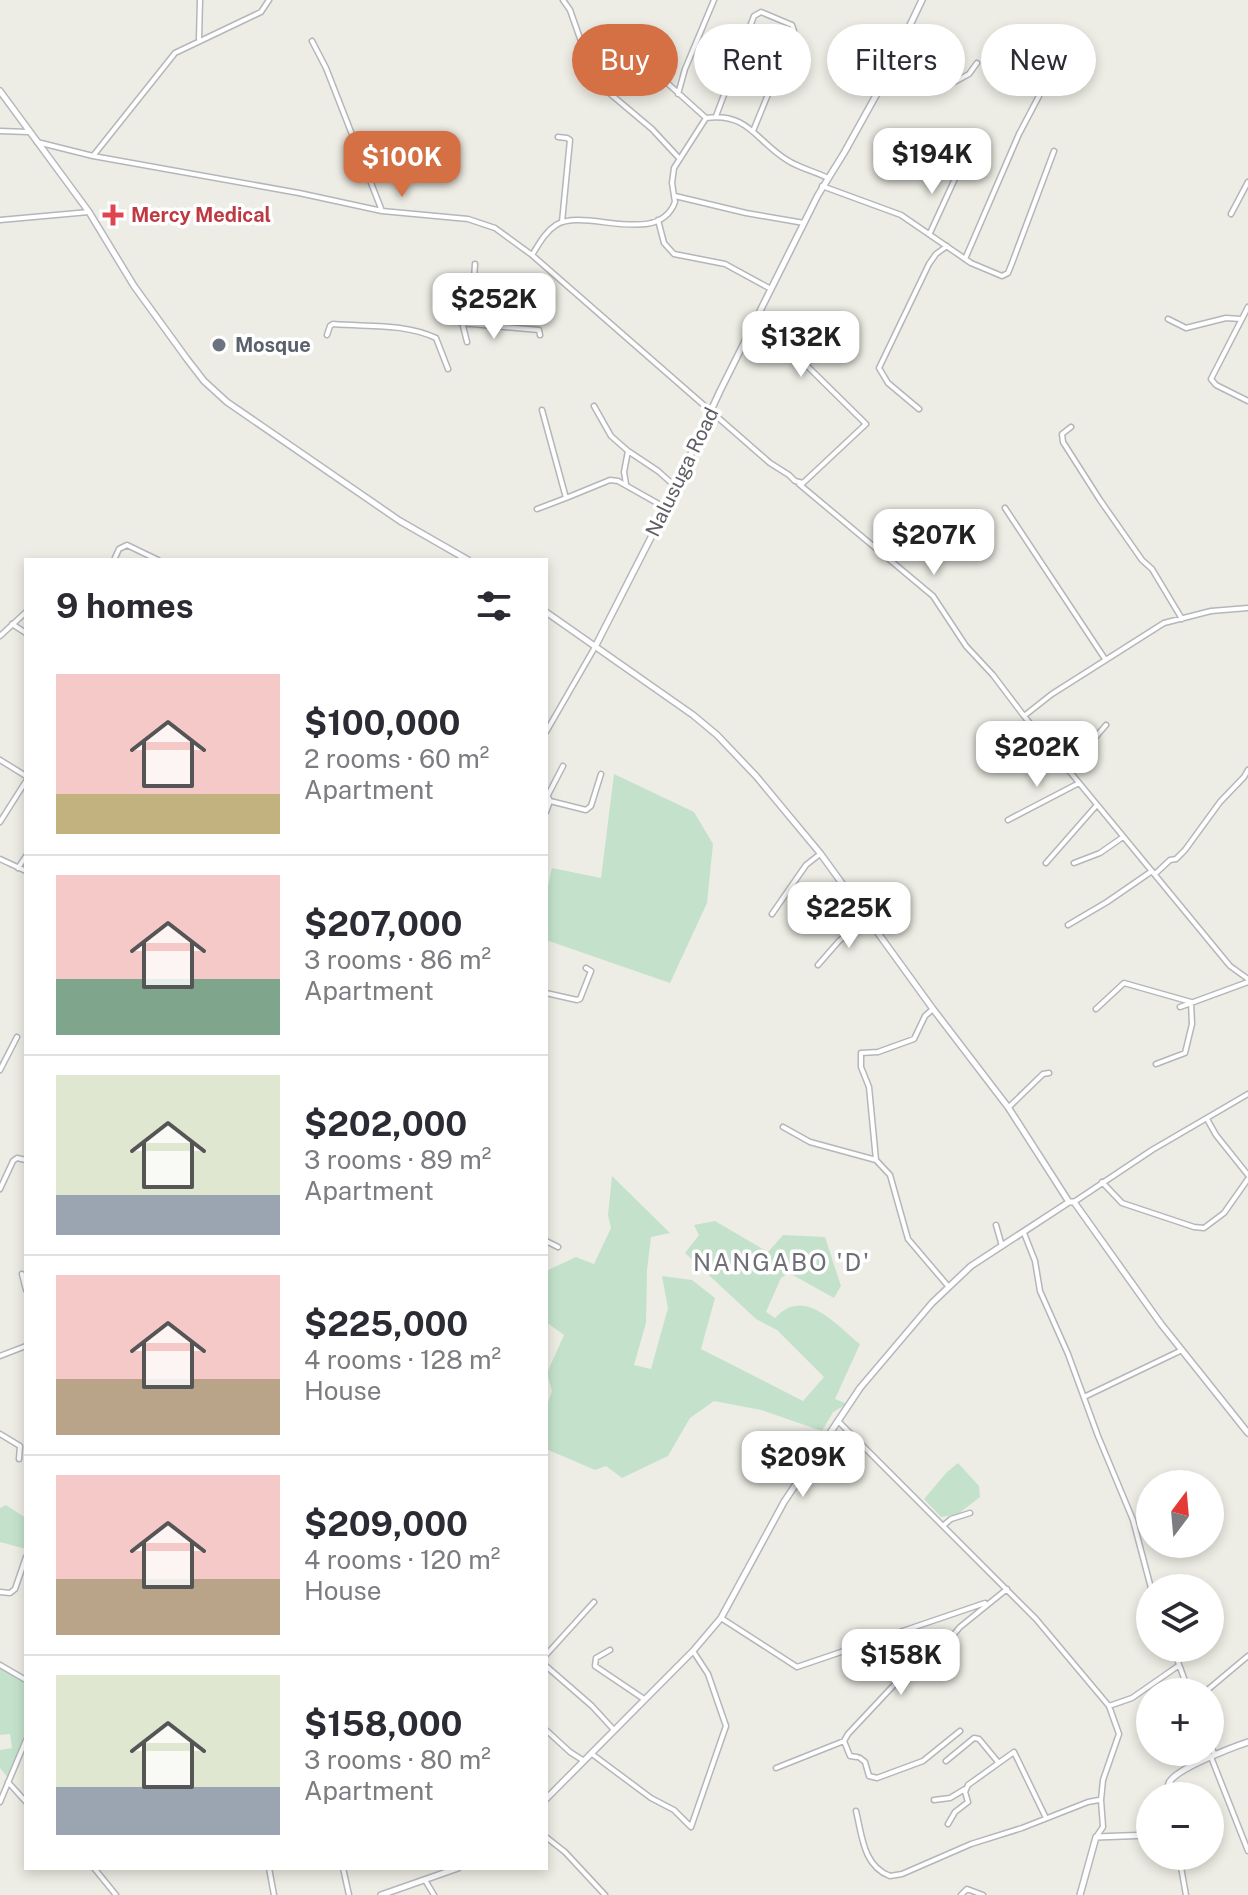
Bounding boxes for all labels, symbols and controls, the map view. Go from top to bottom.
chip: Buy [572,24,678,96]
chip: Rent [694,24,811,96]
chip: Filters [827,24,965,96]
chip: New [981,24,1096,96]
pin: $194K [876,128,988,196]
pin: $100K [346,131,458,199]
text: $194K [891,138,973,169]
text: $100K [362,141,442,172]
place label: Mercy Medical [131,203,271,227]
marker: Mercy Medical [102,204,124,226]
pin: $252K [438,273,550,341]
text: $252K [451,283,537,314]
pin: $132K [745,311,857,379]
text: $132K [760,321,842,352]
place label: Mosque [235,333,311,357]
marker: Mosque [210,336,228,354]
street label: Nalusuga Road [640,404,724,540]
pin: $207K [878,509,990,577]
text: $207K [891,519,977,550]
icon: filters [472,584,516,628]
text: 9 homes [56,586,194,626]
text: $100,000 [304,703,460,743]
icon: home [120,706,216,802]
pin: $202K [981,721,1093,789]
text: $202K [994,731,1080,762]
text: 2 rooms · 60 m² [304,743,489,774]
text: Apartment [304,774,434,805]
pin: $225K [793,882,905,950]
text: $225K [806,892,892,923]
text: $207,000 [304,904,462,944]
icon: home [120,907,216,1003]
text: 3 rooms · 86 m² [304,944,491,975]
text: Apartment [304,975,434,1006]
text: $202,000 [304,1104,467,1144]
icon: home [120,1107,216,1203]
text: 3 rooms · 89 m² [304,1144,491,1175]
text: Apartment [304,1175,434,1206]
district label: NANGABO 'D' [693,1248,871,1276]
text: $225,000 [304,1304,468,1344]
icon: home [120,1307,216,1403]
text: 4 rooms · 128 m² [304,1344,501,1375]
text: House [304,1375,381,1406]
pin: $209K [747,1431,859,1499]
text: $209K [760,1441,846,1472]
north arrow [1136,1470,1224,1558]
map controls [1136,1470,1224,1870]
text: $209,000 [304,1504,468,1544]
icon: home [120,1507,216,1603]
text: 4 rooms · 120 m² [304,1544,500,1575]
button: layers [1136,1574,1224,1662]
text: House [304,1575,381,1606]
pin: $158K [845,1629,957,1697]
text: $158K [860,1639,942,1670]
button: + [1136,1678,1224,1766]
text: $158,000 [304,1704,462,1744]
icon: home [120,1707,216,1803]
text: 3 rooms · 80 m² [304,1744,491,1775]
text: Apartment [304,1775,434,1806]
button: − [1136,1782,1224,1870]

